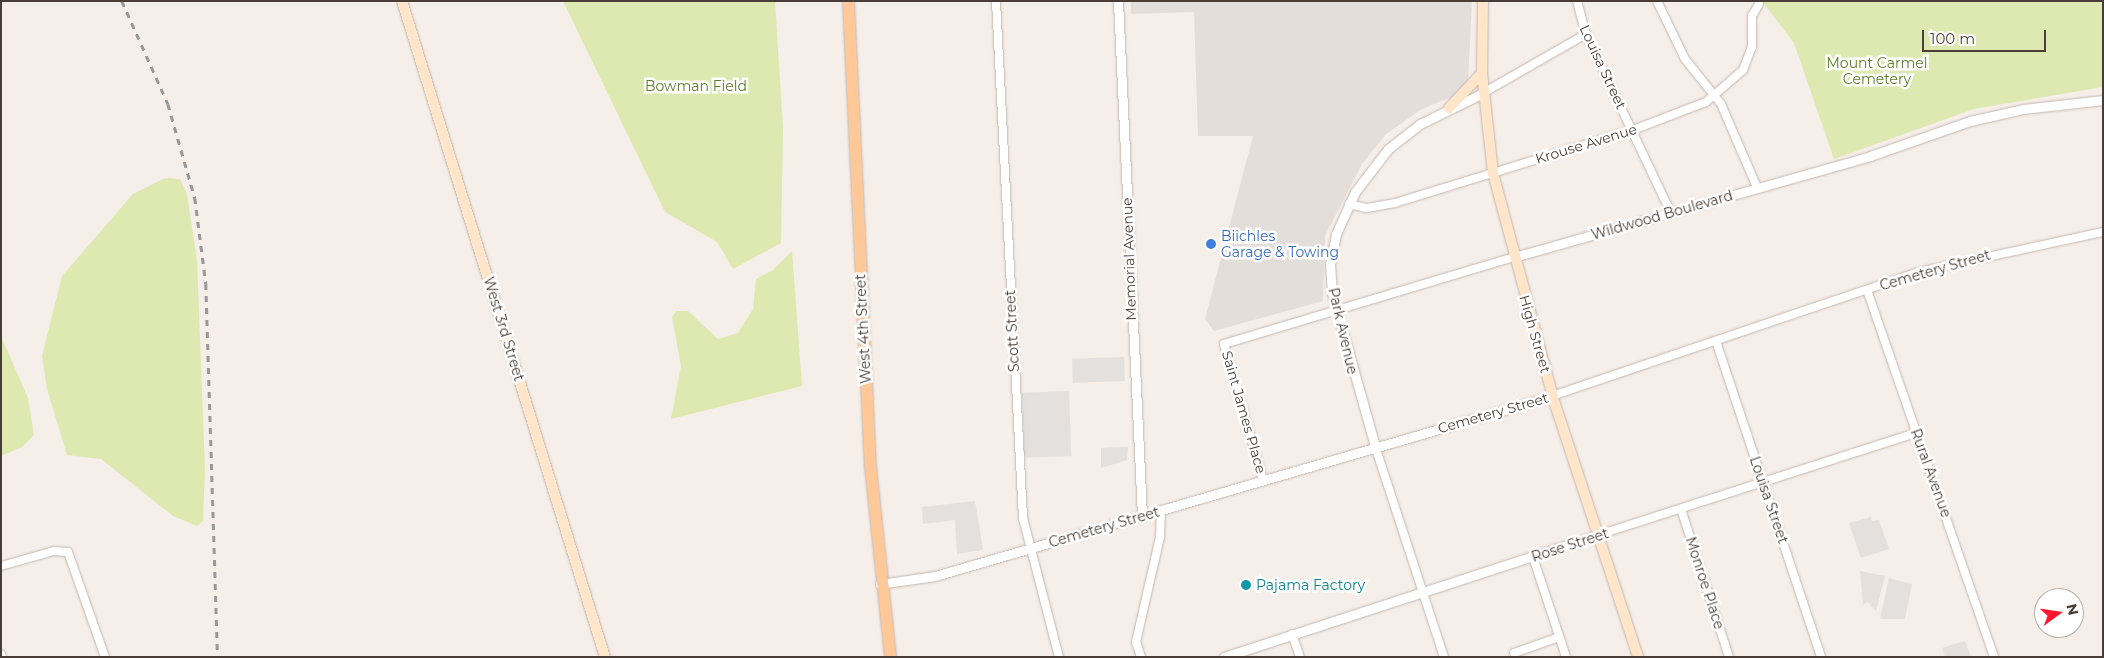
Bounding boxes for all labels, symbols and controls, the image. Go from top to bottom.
scale bar [1924,20,2048,52]
street label: Louisa Street [1576,22,1630,112]
text: 100 m [1930,29,1975,48]
park label: Mount Carmel Cemetery [1826,55,1928,88]
park label: Bowman Field [645,78,747,94]
street label: Krouse Avenue [1533,121,1639,167]
street label: Wildwood Boulevard [1589,187,1735,243]
street label: Memorial Avenue [1118,197,1140,321]
place label: Biichles Garage & Towing [1221,228,1339,260]
marker: Biichles Garage & Towing [1205,238,1217,250]
street label: Cemetery Street [1878,246,1992,294]
street label: West 4th Street [852,274,874,384]
street label: West 3rd Street [480,275,528,383]
street label: Park Avenue [1325,286,1361,376]
street label: Scott Street [1001,289,1023,373]
street label: High Street [1516,293,1554,375]
street label: Saint James Place [1218,349,1270,475]
street label: Cemetery Street [1436,389,1550,437]
street label: Rural Avenue [1907,426,1955,520]
street label: Louisa Street [1746,454,1792,546]
street label: Cemetery Street [1047,503,1161,551]
street label: Rose Street [1529,525,1611,565]
street label: Monroe Place [1682,535,1728,631]
place label: Pajama Factory [1256,577,1365,593]
marker: Pajama Factory [1240,579,1252,591]
north arrow [2034,588,2084,638]
text: N [2062,602,2083,617]

